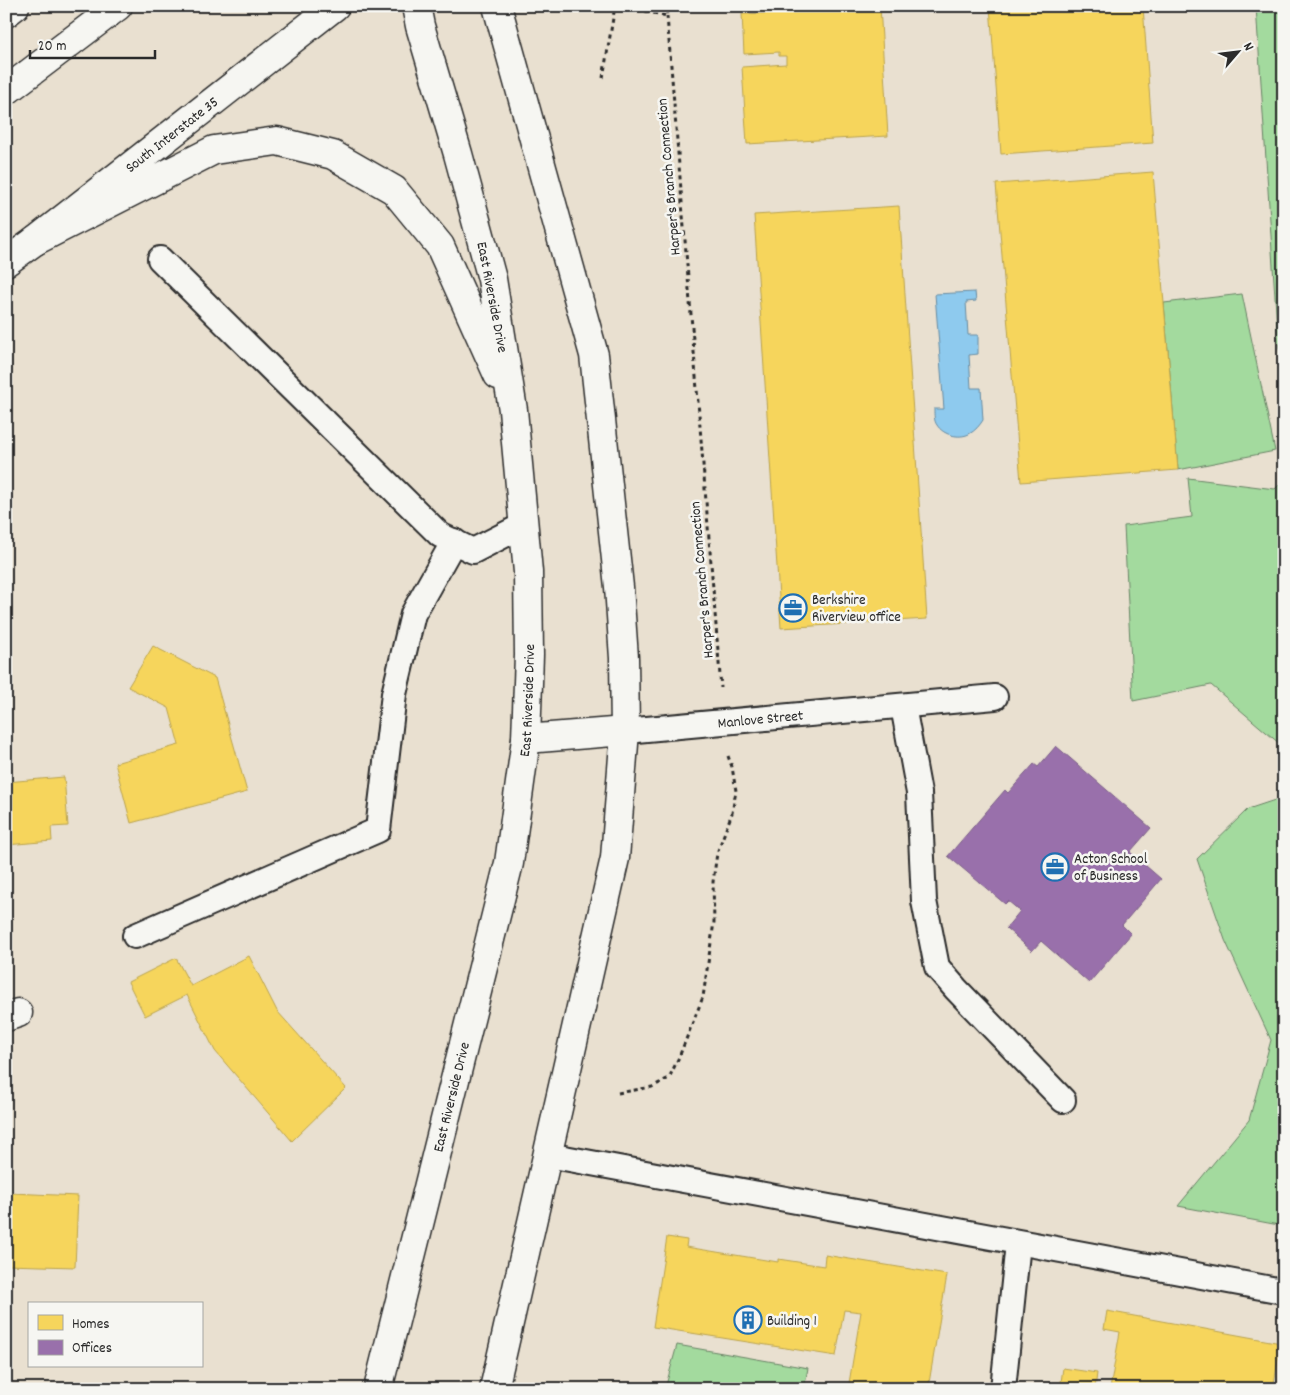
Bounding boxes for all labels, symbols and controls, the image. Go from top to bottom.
scale bar [30,28,155,60]
north arrow [1212,28,1262,78]
text: 20 m [38,36,66,58]
text: N [1237,39,1258,55]
street label: South Interstate 35 [121,92,224,179]
street label: Harper's Branch Connection [652,97,688,256]
street label: East Riverside Drive [469,240,513,355]
street label: Harper's Branch Connection [685,500,721,659]
place label: Berkshire Riverview office [812,590,901,629]
office icon: Berkshire Riverview office [778,593,808,623]
street label: East Riverside Drive [515,643,542,758]
street label: Manlove Street [717,706,805,735]
place label: Acton School of Business [1074,849,1148,888]
office icon: Acton School of Business [1040,852,1070,882]
street label: East Riverside Drive [428,1040,477,1155]
legend [28,1302,202,1368]
building icon: Building 1 [733,1305,763,1335]
place label: Building 1 [767,1311,817,1333]
text: Homes [72,1314,110,1336]
text: Offices [72,1338,112,1360]

